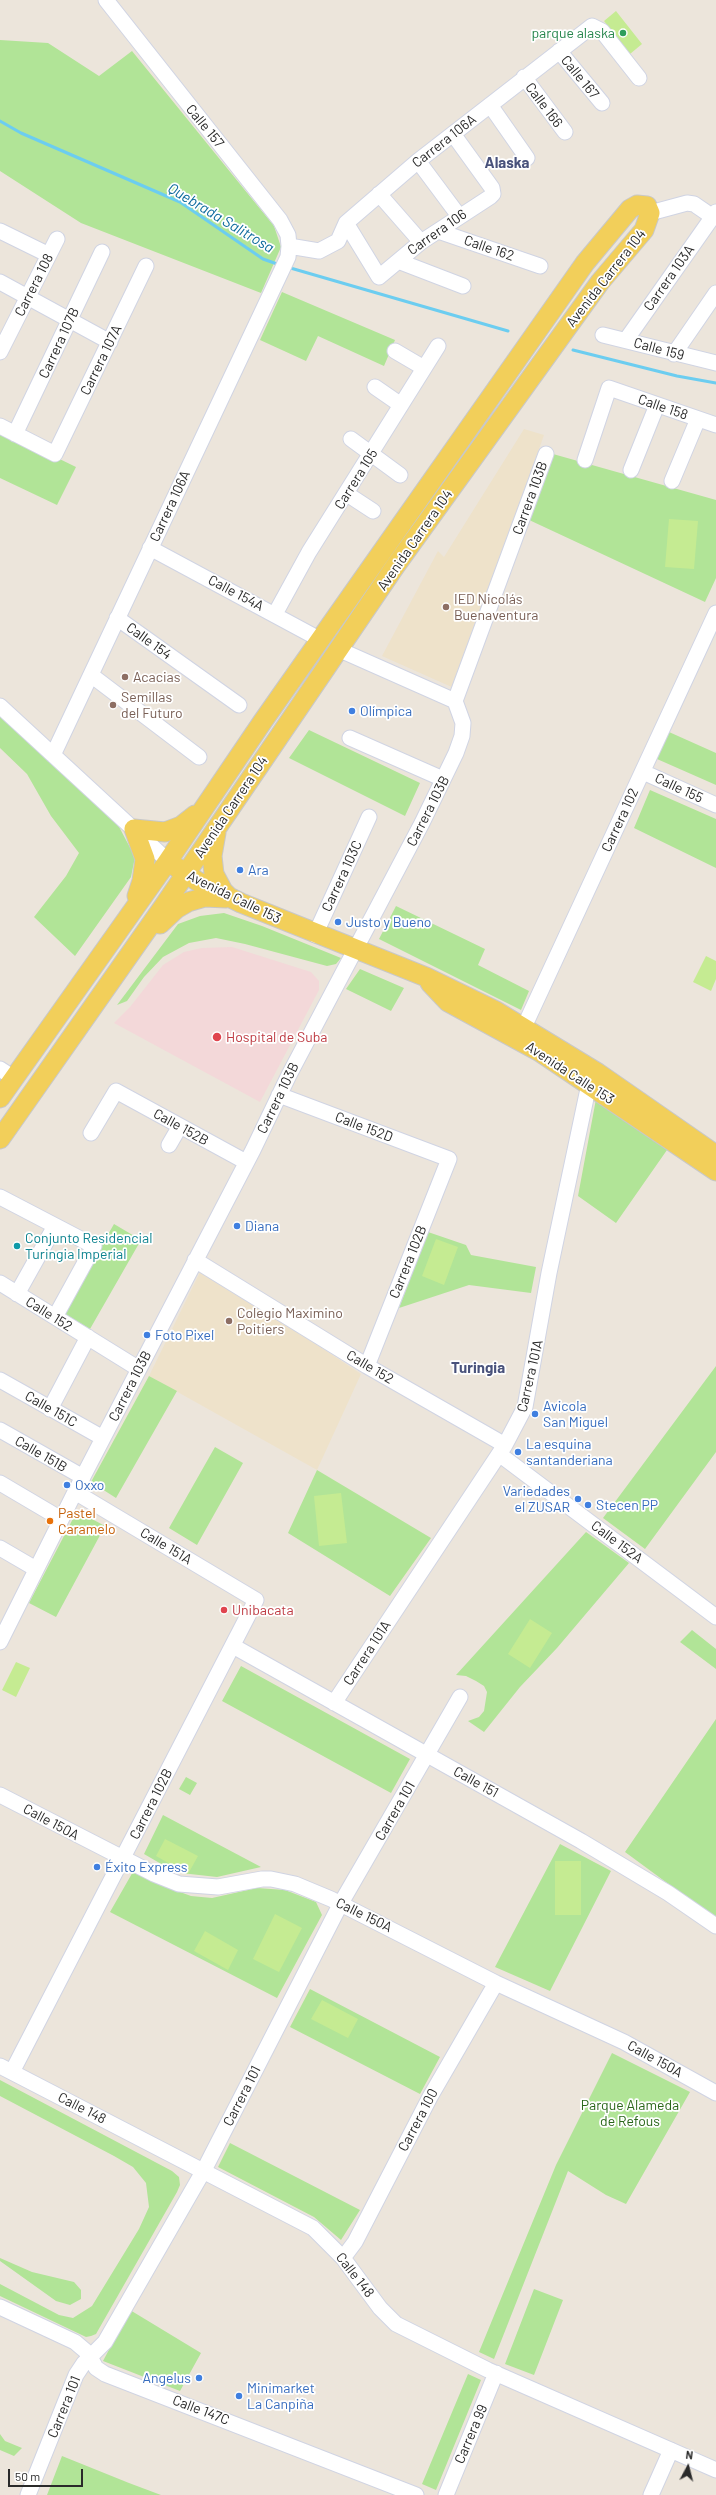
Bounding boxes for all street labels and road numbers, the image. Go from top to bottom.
street label: Calle 167 [557,52,603,102]
street label: Calle 166 [522,79,566,131]
street label: Calle 157 [182,101,228,151]
street label: Carrera 106A [409,111,479,171]
street label: Carrera 106 [404,206,470,258]
street label: Avenida Carrera 104 [563,226,649,330]
street label: Calle 162 [462,232,516,264]
street label: Carrera 103A [640,242,698,314]
street label: Carrera 108 [11,251,57,319]
street label: Carrera 107B [35,305,83,381]
street label: Carrera 107A [77,322,125,398]
street label: Calle 159 [632,334,686,364]
street label: Calle 158 [636,391,690,423]
street label: Carrera 105 [331,446,381,512]
street label: Carrera 103B [509,459,551,537]
street label: Carrera 106A [146,468,194,544]
street label: Avenida Carrera 104 [374,486,456,594]
street label: Calle 154A [205,571,267,615]
street label: Calle 154 [123,619,175,663]
street label: Avenida Carrera 104 [191,753,271,861]
street label: Calle 155 [652,769,706,807]
street label: Carrera 103B [403,773,453,849]
street label: Carrera 102 [598,785,642,855]
street label: Carrera 103C [318,838,366,914]
street label: Avenida Calle 153 [184,867,284,927]
street label: Avenida Calle 153 [523,1038,617,1108]
street label: Carrera 103B [254,1060,302,1136]
street label: Calle 152B [150,1105,212,1149]
street label: Calle 152D [333,1108,395,1146]
street label: Carrera 102B [386,1223,430,1301]
street label: Calle 152 [23,1293,75,1335]
street label: Carrera 101A [513,1338,547,1414]
street label: Calle 152 [343,1346,397,1388]
street label: Carrera 103B [105,1348,155,1424]
street label: Calle 151C [22,1387,80,1431]
street label: Calle 151B [12,1432,70,1476]
street label: Calle 152A [588,1517,646,1567]
street label: Calle 151A [137,1524,195,1568]
street label: Carrera 101A [340,1617,394,1689]
street label: Calle 151 [451,1763,501,1801]
street label: Carrera 102B [126,1766,176,1842]
street label: Carrera 101 [371,1778,419,1844]
street label: Calle 150A [20,1800,82,1844]
street label: Calle 150A [333,1894,395,1936]
street label: Calle 150A [624,2037,686,2081]
street label: Carrera 101 [220,2063,264,2129]
street label: Carrera 100 [394,2086,442,2154]
street label: Calle 148 [55,2089,109,2127]
street label: Calle 148 [332,2249,378,2301]
street label: Carrera 101 [44,2373,84,2441]
street label: Calle 147C [170,2391,232,2429]
street label: Carrera 99 [451,2402,491,2466]

